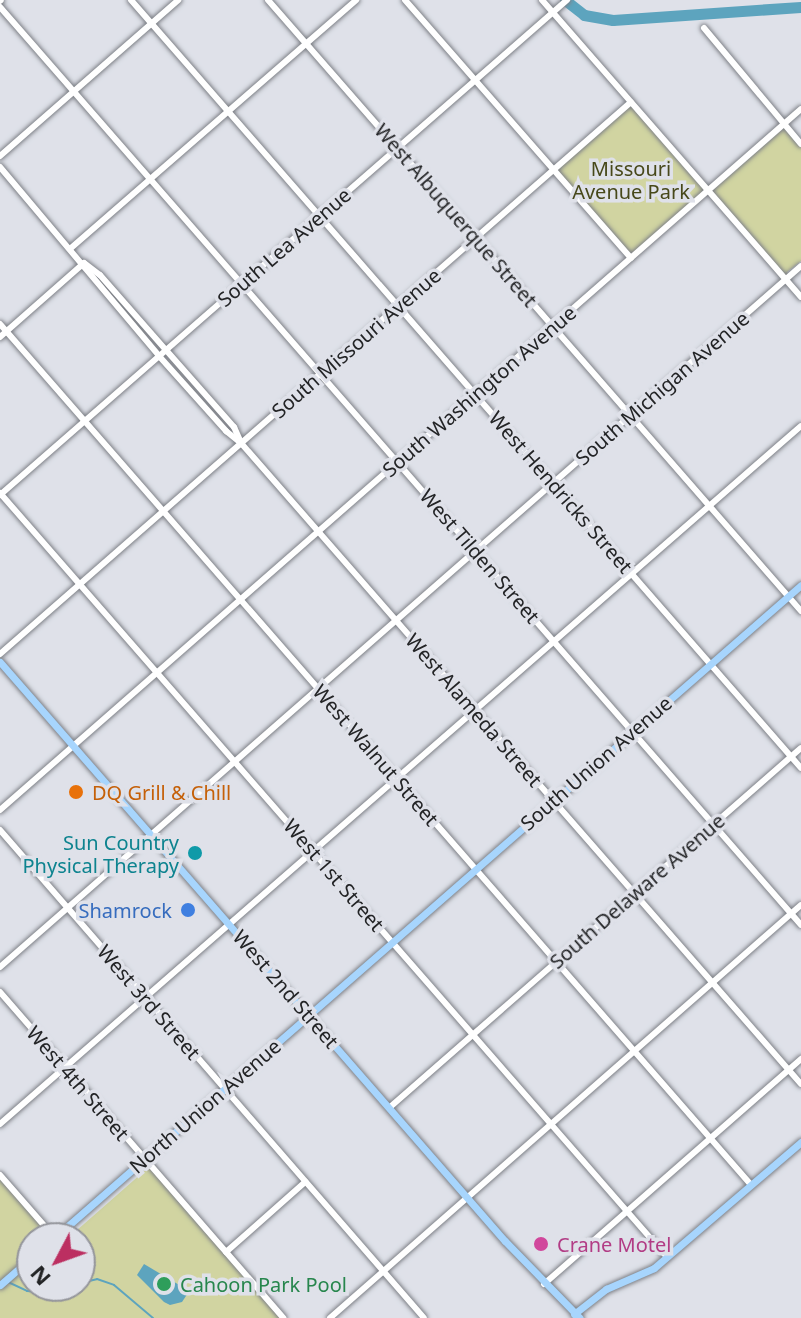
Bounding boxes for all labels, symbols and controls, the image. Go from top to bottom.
street label: West Albuquerque Street [370,119,542,311]
park label: Missouri Avenue Park [572,157,690,204]
street label: South Lea Avenue [212,183,356,311]
street label: South Missouri Avenue [267,263,445,423]
street label: South Washington Avenue [377,300,581,482]
street label: South Michigan Avenue [570,306,754,470]
street label: West Hendricks Street [484,406,638,578]
street label: West Tilden Street [415,484,545,628]
street label: West Alameda Street [401,628,547,792]
street label: West Walnut Street [308,680,444,830]
street label: South Union Avenue [516,691,676,835]
place label: DQ Grill & Chill [92,780,231,804]
marker: DQ Grill & Chill [67,783,85,801]
street label: South Delaware Avenue [545,808,729,974]
street label: West 1st Street [279,814,389,936]
place label: Sun Country Physical Therapy [22,830,179,877]
marker: Sun Country Physical Therapy [186,844,204,862]
place label: Shamrock [79,898,172,922]
marker: Shamrock [179,901,197,919]
street label: West 2nd Street [228,925,344,1053]
street label: West 3rd Street [93,940,205,1064]
street label: West 4th Street [22,1021,134,1145]
street label: North Union Avenue [125,1034,285,1178]
north arrow [16,1222,96,1302]
place label: Crane Motel [557,1232,671,1256]
marker: Crane Motel [532,1235,550,1253]
text: N [22,1260,57,1293]
place label: Cahoon Park Pool [180,1272,347,1296]
marker: Cahoon Park Pool [155,1275,173,1293]

